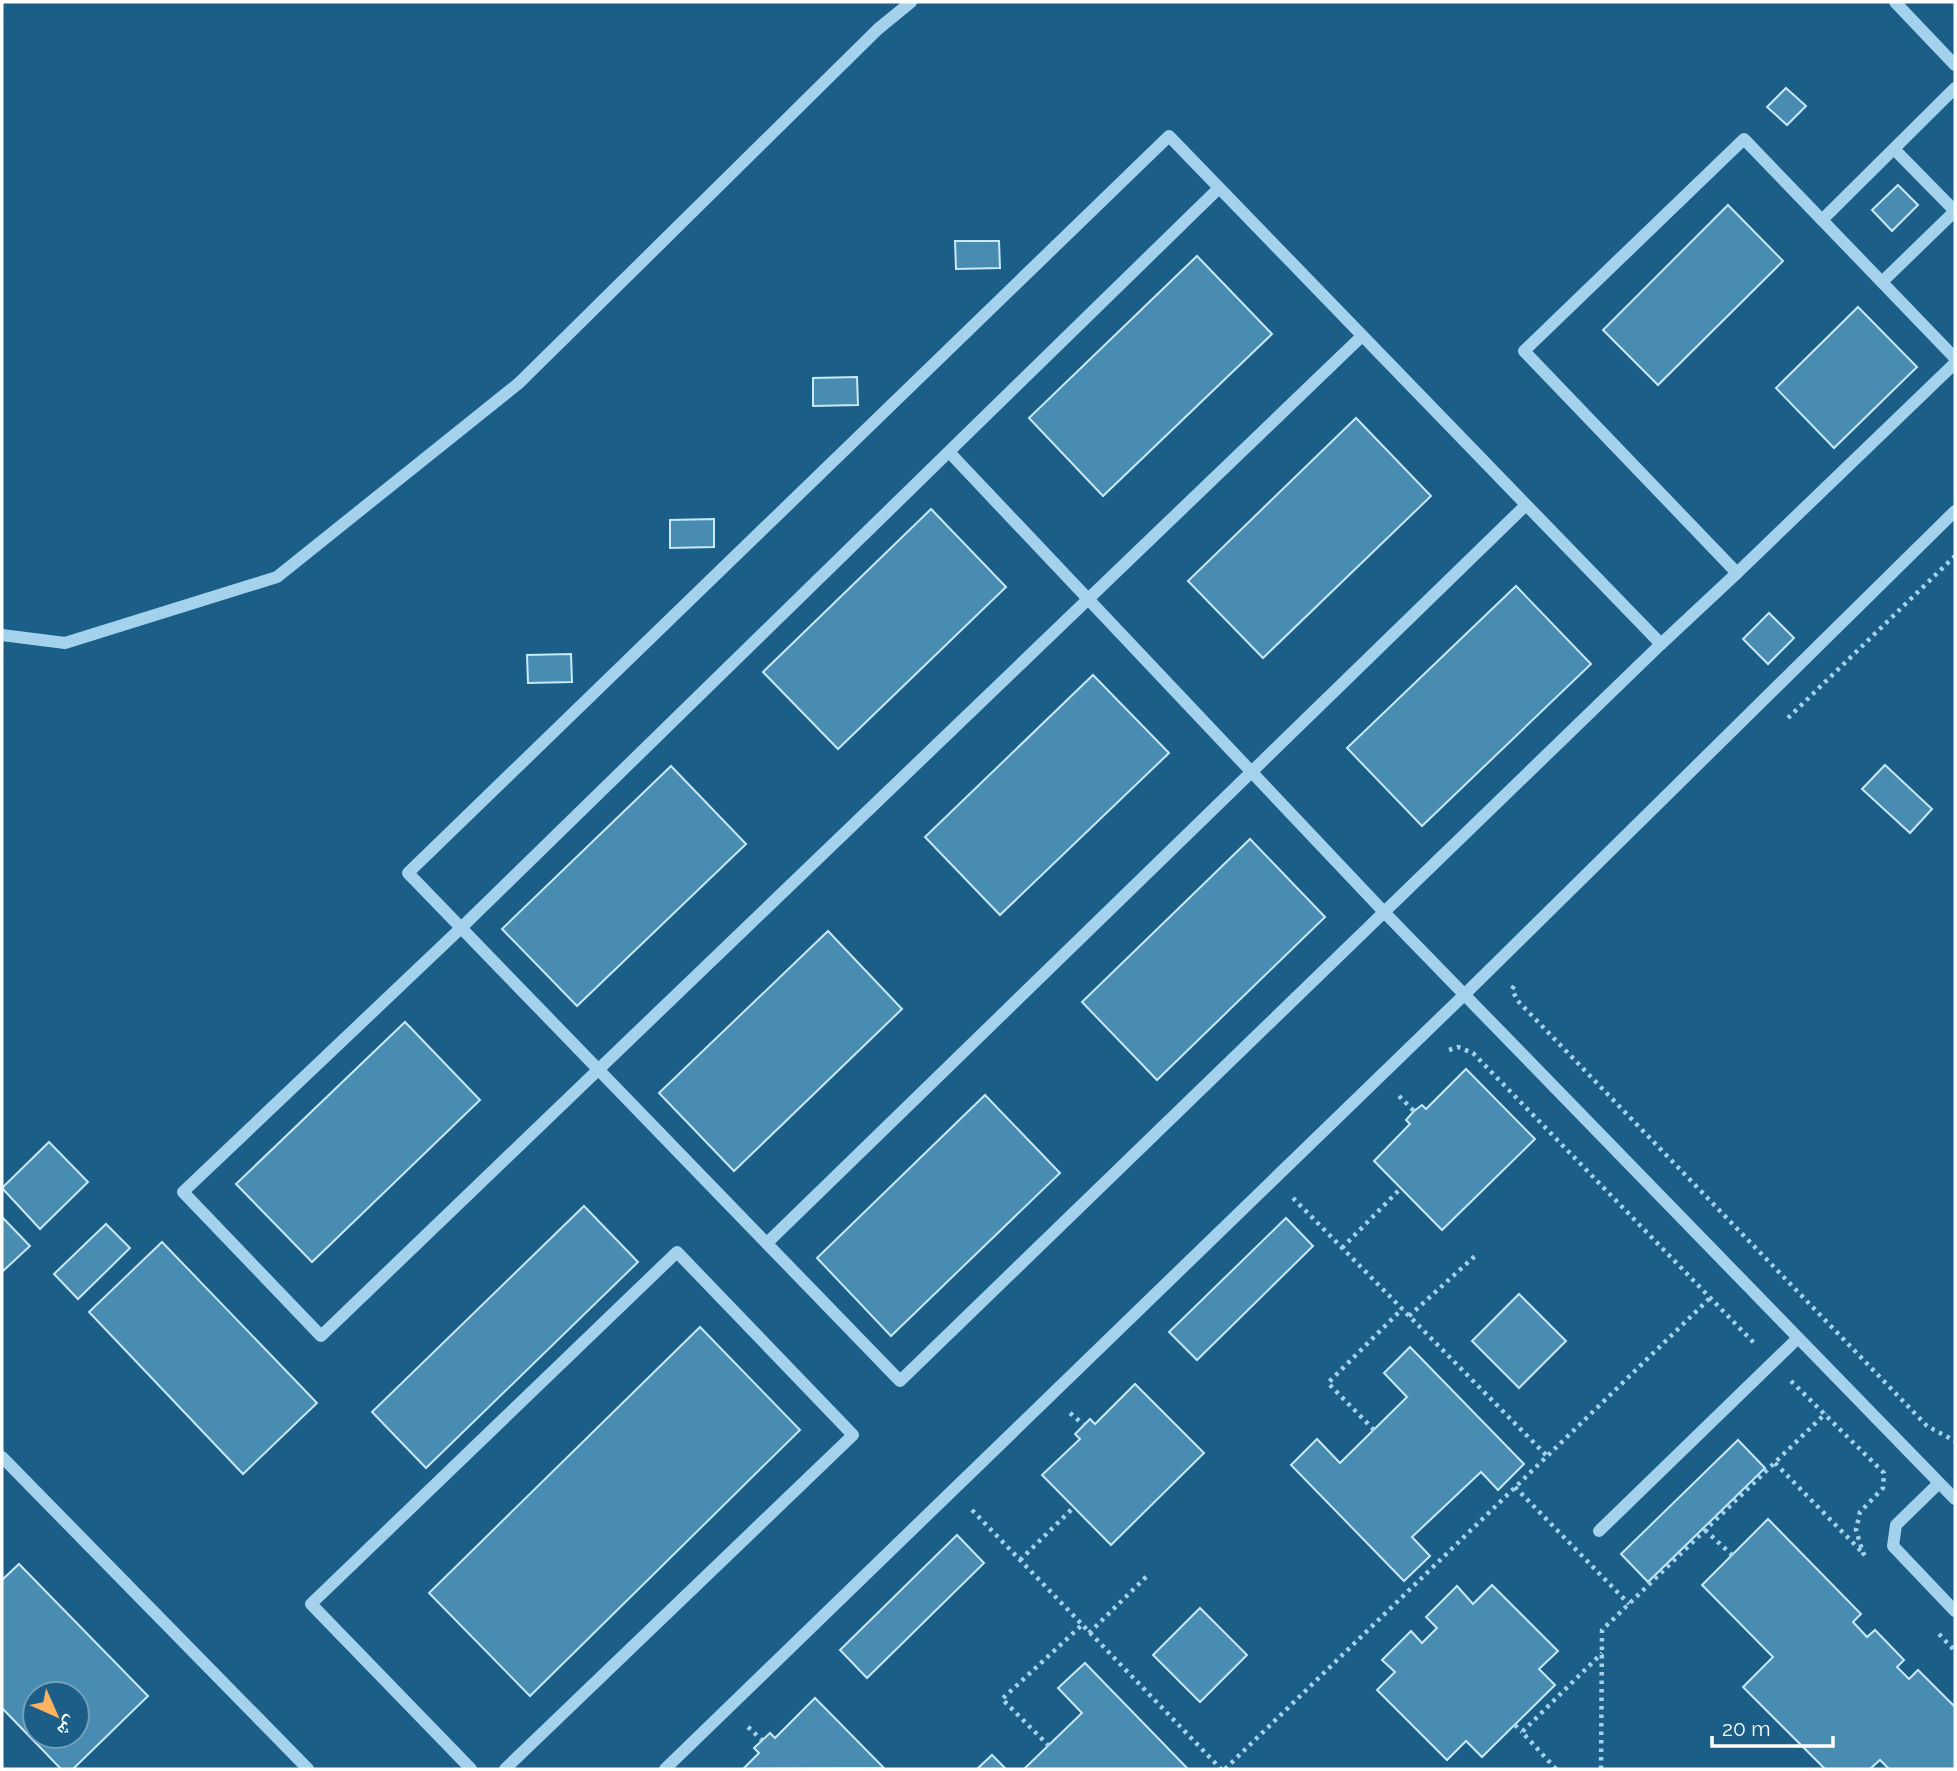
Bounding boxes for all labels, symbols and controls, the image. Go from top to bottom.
north arrow [21,1680,91,1750]
scale bar [1712,1704,1833,1748]
text: ش [52,1711,83,1742]
text: 20 m [1722,1716,1770,1741]

